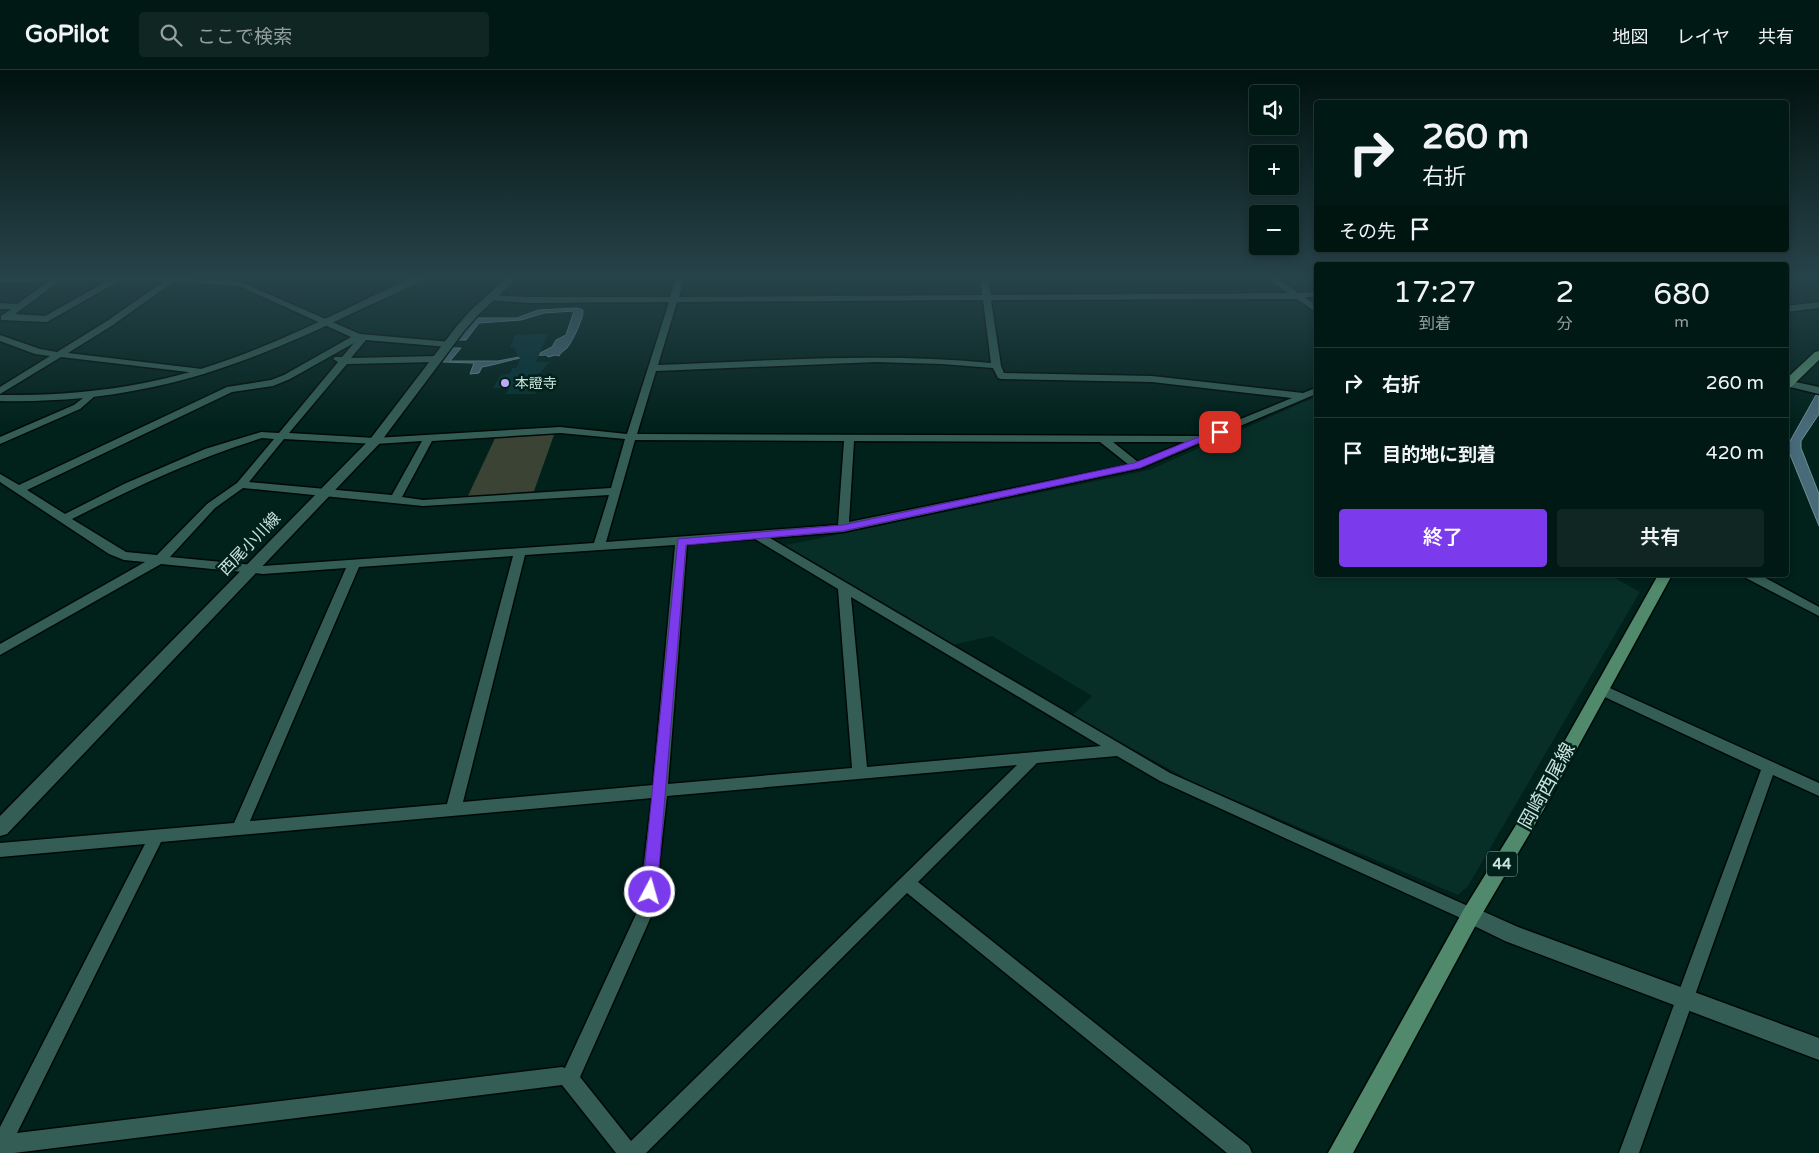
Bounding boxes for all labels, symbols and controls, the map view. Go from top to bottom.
search box [139,12,489,57]
text: GoPilot [25,20,109,49]
icon: search [157,21,185,49]
text: ここで検索 [197,26,292,48]
text: 地図 [1613,26,1649,48]
text: レイヤ [1677,26,1730,48]
text: 共有 [1758,26,1794,48]
map controls [1249,85,1299,255]
button: sound [1249,85,1299,135]
text: 260 m [1422,116,1529,158]
icon: right [1339,120,1404,185]
button: + [1249,145,1299,195]
text: 右折 [1422,164,1466,190]
button: − [1249,205,1299,255]
icon: arrive [1406,215,1434,243]
text: その先 [1339,221,1396,243]
text: 17:27 [1393,274,1476,311]
text: 2 [1555,274,1574,311]
text: 680 [1653,276,1710,313]
text: m [1674,312,1689,332]
text: 到着 [1419,314,1451,334]
text: 分 [1557,314,1573,334]
icon: right [1339,369,1367,397]
text: 260 m [1706,372,1764,394]
text: 右折 [1382,374,1420,396]
place label: 本證寺 [515,375,557,392]
marker: 本證寺 [499,377,511,389]
pin [1199,411,1241,453]
icon: arrive [1206,418,1234,446]
icon: arrive [1339,439,1367,467]
text: 420 m [1706,442,1764,464]
text: 目的地に到着 [1382,444,1496,466]
street label: 西尾小川線 [215,508,285,580]
button: 終了 [1339,509,1547,567]
button: 共有 [1557,509,1764,567]
street label: 岡崎西尾線 [1514,739,1580,833]
road number: 44 [1487,852,1517,876]
position arrow [623,865,675,917]

